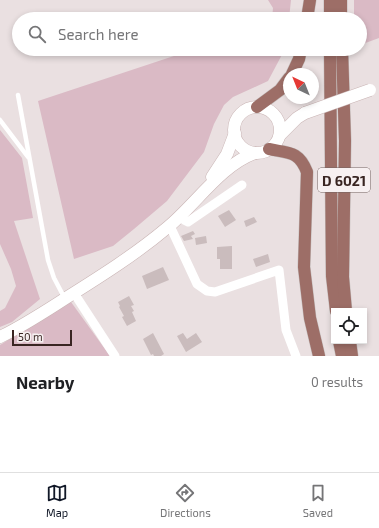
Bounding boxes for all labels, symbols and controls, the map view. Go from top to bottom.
search box [12,12,367,56]
icon: search [26,23,48,45]
text: Search here [58,25,139,43]
north arrow [283,68,319,104]
road number: D 6021 [318,168,370,192]
map controls [331,308,367,344]
button: locate [331,308,367,344]
scale bar [12,328,72,347]
text: 50 m [18,330,43,343]
text: Nearby [16,372,74,392]
text: 0 results [311,374,363,390]
tab: Map [46,482,68,519]
tab: Directions [160,482,211,519]
tab: Saved [303,482,333,519]

